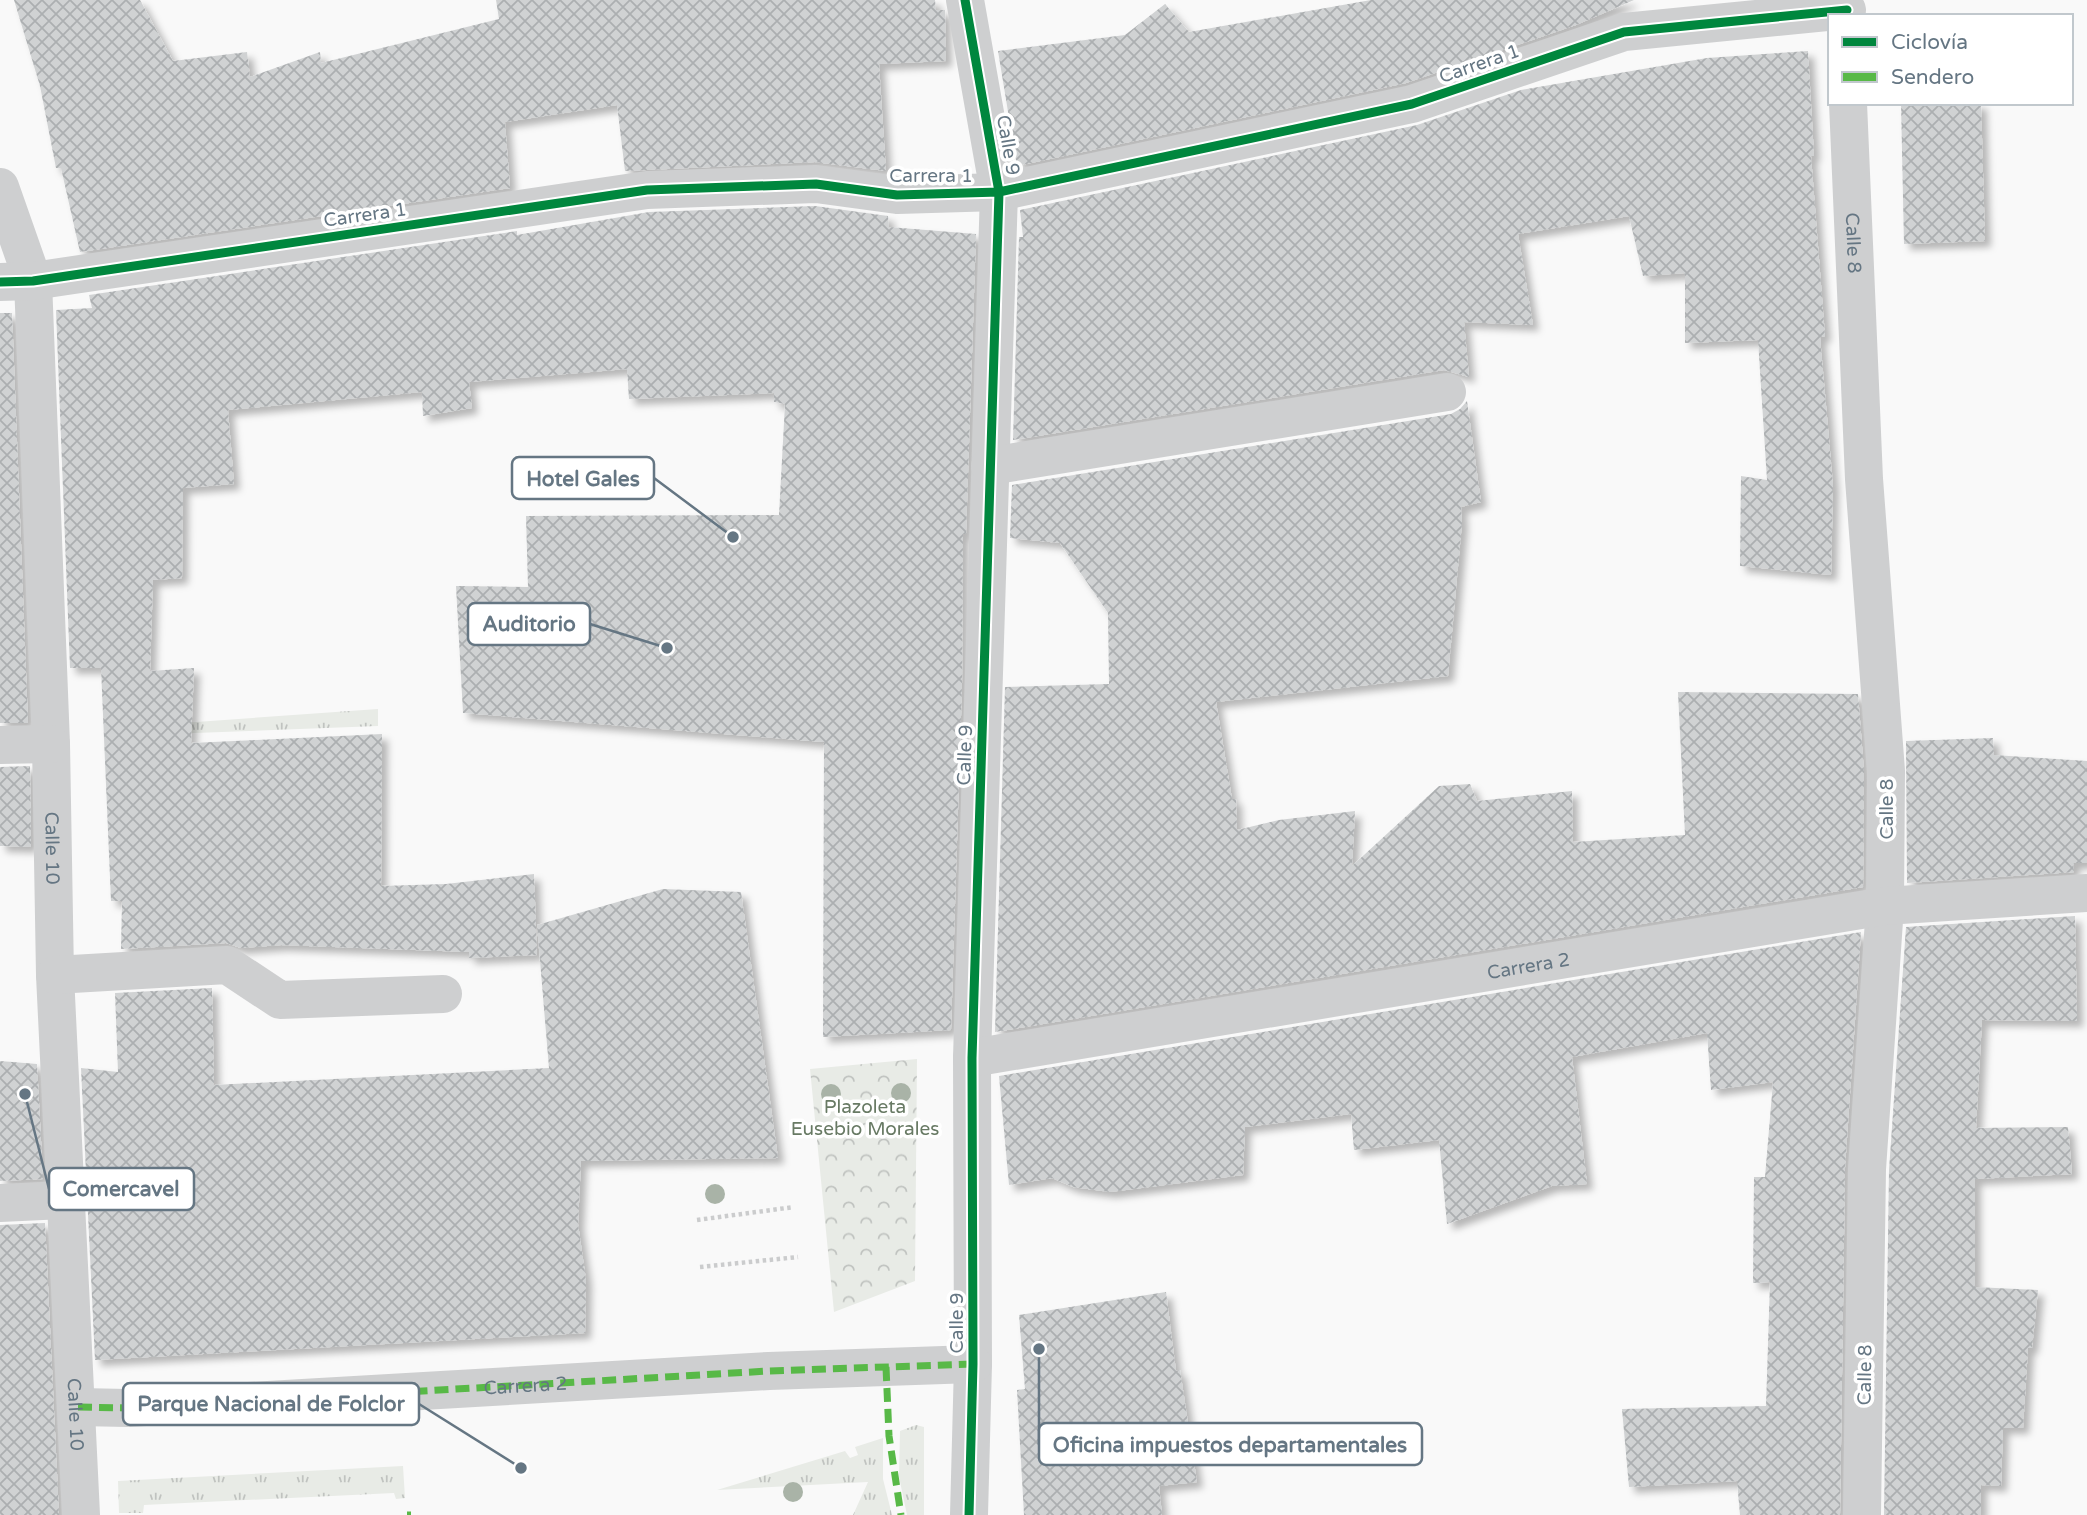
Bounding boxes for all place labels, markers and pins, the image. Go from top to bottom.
callout: Hotel Gales [512,457,654,499]
callout: Auditorio [468,603,590,645]
callout: Comercavel [49,1168,194,1210]
callout: Parque Nacional de Folclor [123,1383,419,1425]
callout: Oficina impuestos departamentales [1039,1423,1422,1465]

